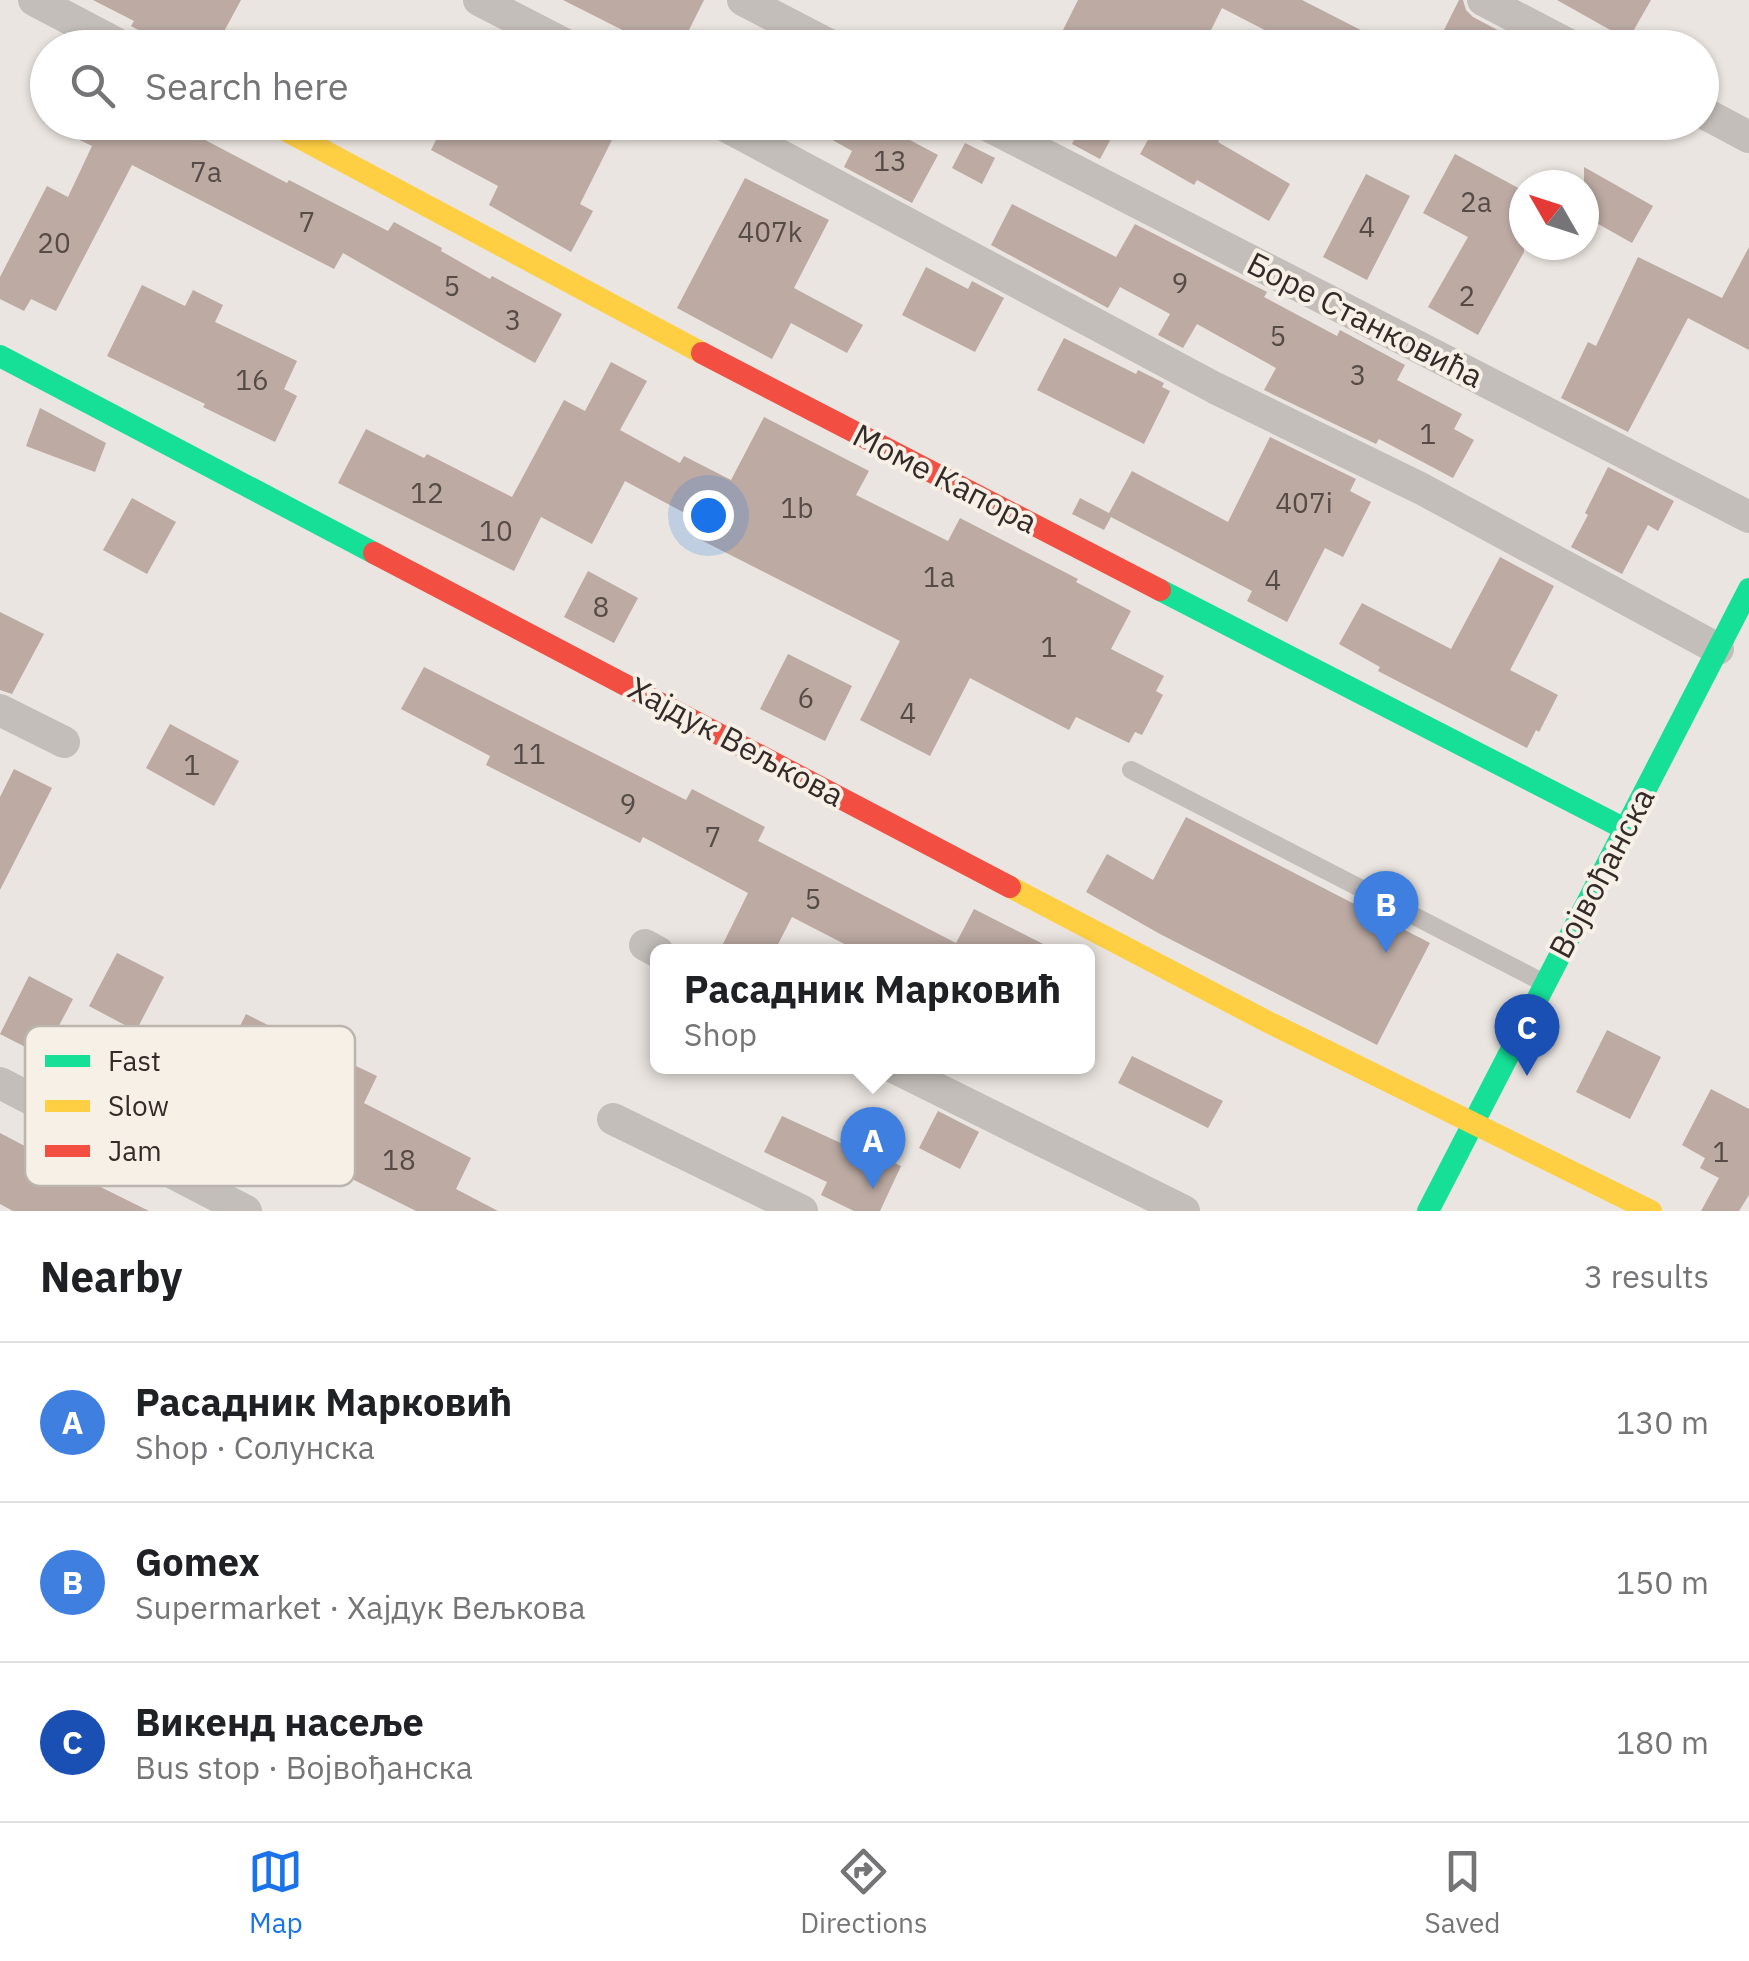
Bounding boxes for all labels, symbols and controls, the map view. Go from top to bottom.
search box [30,30,1719,140]
icon: search [65,58,120,113]
text: Search here [145,61,349,110]
house number: 13 [873,142,907,179]
house number: 7a [190,153,222,190]
north arrow [1509,170,1599,260]
house number: 2a [1460,183,1492,220]
house number: 7 [299,203,315,240]
house number: 4 [1359,208,1375,245]
house number: 407k [737,213,803,250]
house number: 20 [37,224,71,261]
street label: Боре Станковића [1240,242,1491,397]
house number: 9 [1172,264,1188,301]
house number: 5 [444,267,460,304]
house number: 2 [1459,277,1475,314]
house number: 3 [505,301,521,338]
house number: 5 [1270,317,1286,354]
house number: 3 [1350,356,1366,393]
house number: 16 [235,361,269,398]
street label: Моме Капора [846,414,1045,543]
house number: 1 [1420,415,1436,452]
house number: 12 [410,474,444,511]
house number: 407i [1275,484,1333,521]
house number: 1b [780,489,814,526]
your location [683,490,734,541]
house number: 10 [479,512,513,549]
house number: 1a [923,558,955,595]
house number: 4 [1265,561,1281,598]
house number: 8 [593,588,609,625]
house number: 1 [1041,628,1057,665]
street label: Хајдук Вељкова [621,667,852,816]
house number: 6 [798,679,814,716]
house number: 4 [900,694,916,731]
house number: 11 [512,735,546,772]
house number: 1 [184,746,200,783]
street label: Војвођанска [1539,780,1664,965]
house number: 9 [620,785,636,822]
house number: 7 [705,818,721,855]
pin: B [1354,870,1418,953]
house number: 5 [805,880,821,917]
popup [650,944,1095,1074]
text: Расадник Марковић [684,964,1061,1013]
pin: C [1494,994,1560,1076]
text: Shop [684,1013,757,1055]
legend [25,1026,355,1186]
text: Fast [108,1042,161,1079]
text: Slow [108,1087,169,1124]
pin: A [840,1106,906,1189]
text: Jam [108,1132,162,1169]
house number: 1 [1713,1133,1729,1170]
house number: 18 [382,1141,416,1178]
text: Nearby [40,1249,182,1304]
text: 3 results [1584,1255,1709,1297]
text: Расадник Марковић [135,1377,512,1426]
text: A [62,1401,83,1443]
text: 130 m [1616,1401,1709,1443]
text: Shop · Солунска [135,1426,375,1468]
text: Gomex [135,1537,260,1586]
text: B [62,1561,83,1603]
text: 150 m [1616,1561,1709,1603]
text: Supermarket · Хајдук Вељкова [135,1586,586,1628]
text: Викенд насеље [135,1697,424,1746]
text: C [62,1721,83,1763]
text: 180 m [1616,1721,1709,1763]
text: Bus stop · Војвођанска [135,1746,473,1788]
tab: Map [248,1844,303,1941]
tab: Directions [800,1844,928,1941]
tab: Saved [1424,1844,1501,1941]

